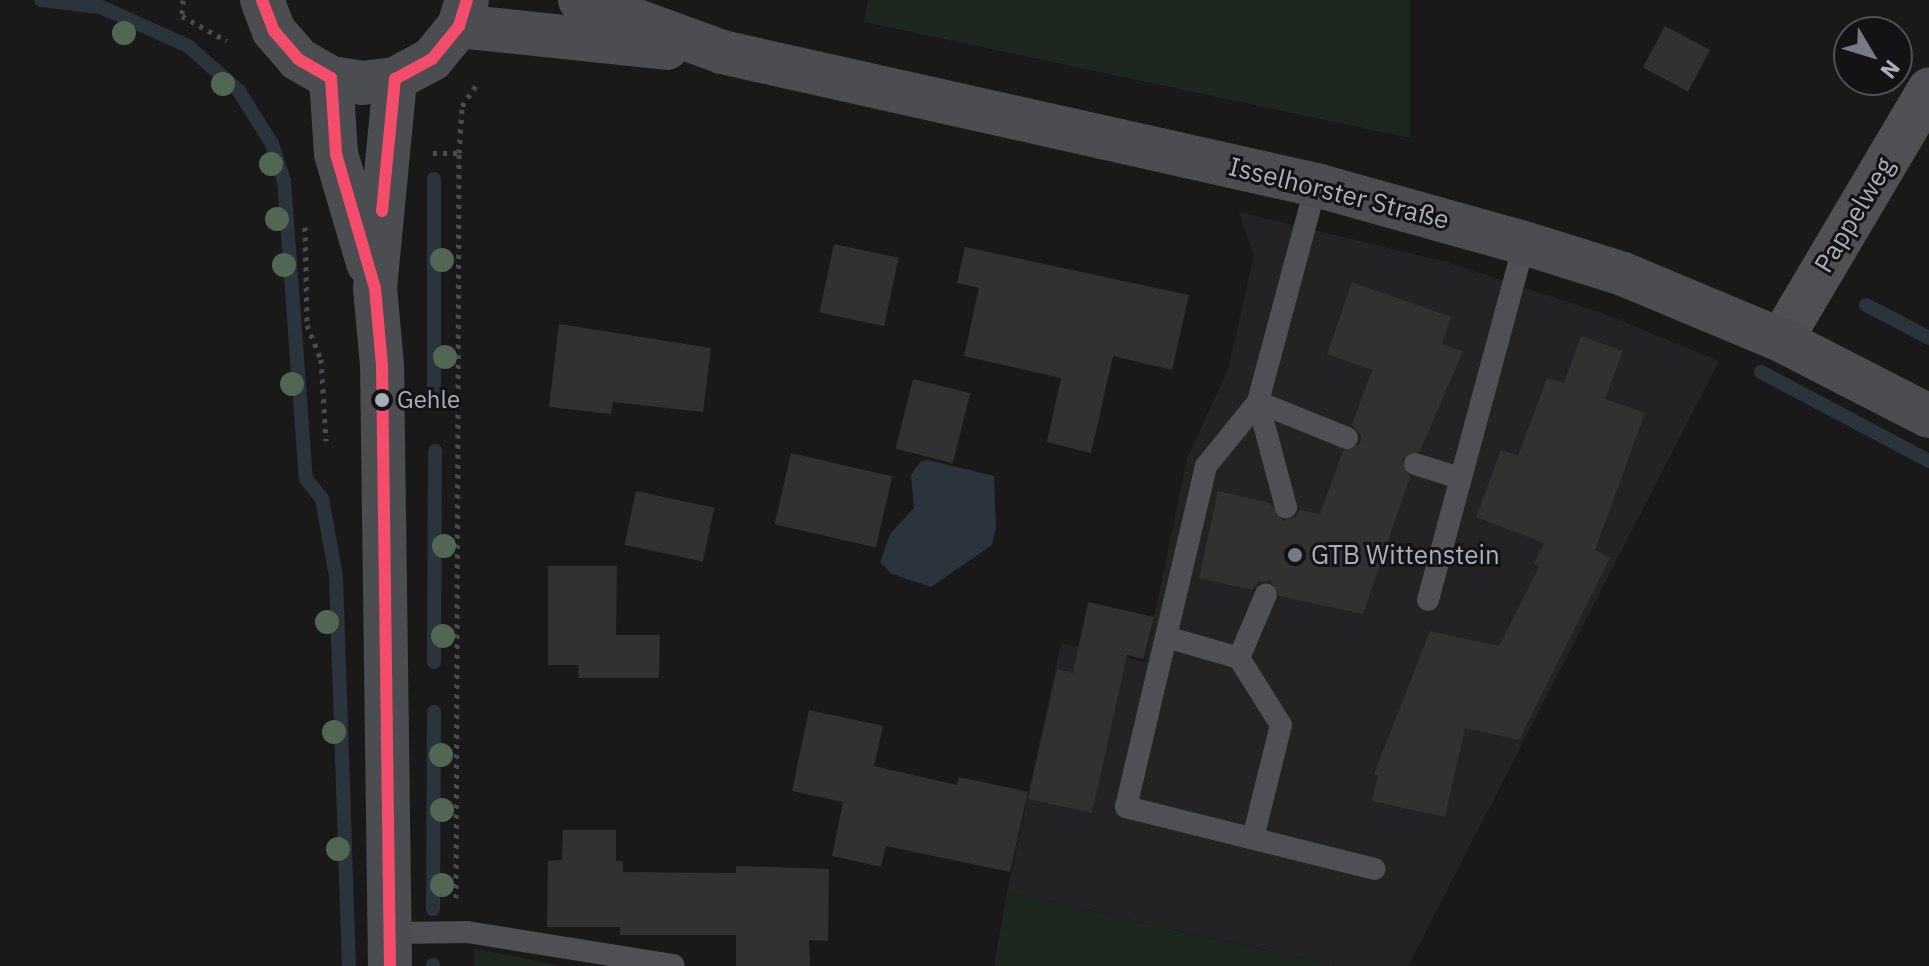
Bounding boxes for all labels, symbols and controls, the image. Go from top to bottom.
north arrow [1833,16,1913,96]
text: N [1874,55,1907,85]
street label: Isselhorster Straße [1226,151,1452,235]
street label: Pappelweg [1808,152,1900,278]
place label: Gehle [397,386,460,414]
marker: Gehle [374,392,390,408]
place label: GTB Wittenstein [1311,539,1500,571]
marker: GTB Wittenstein [1286,546,1304,564]

